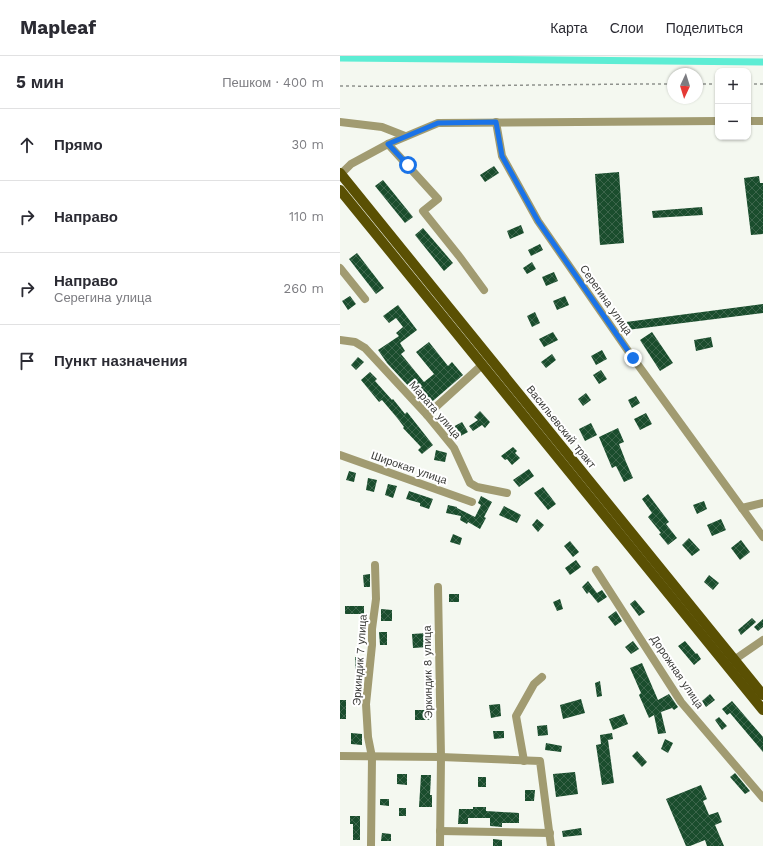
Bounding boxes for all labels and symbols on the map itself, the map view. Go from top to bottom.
north arrow [667,68,703,104]
route start [399,156,417,174]
street label: Серегина улица [577,262,636,338]
route end [624,349,642,367]
street label: Марата улица [406,378,464,442]
street label: Васильевский тракт [524,383,598,471]
street label: Широкая улица [369,449,450,487]
street label: Эркиндик 7 улица [350,613,370,706]
street label: Эркиндик 8 улица [421,625,435,719]
street label: Дорожная улица [648,633,707,712]

